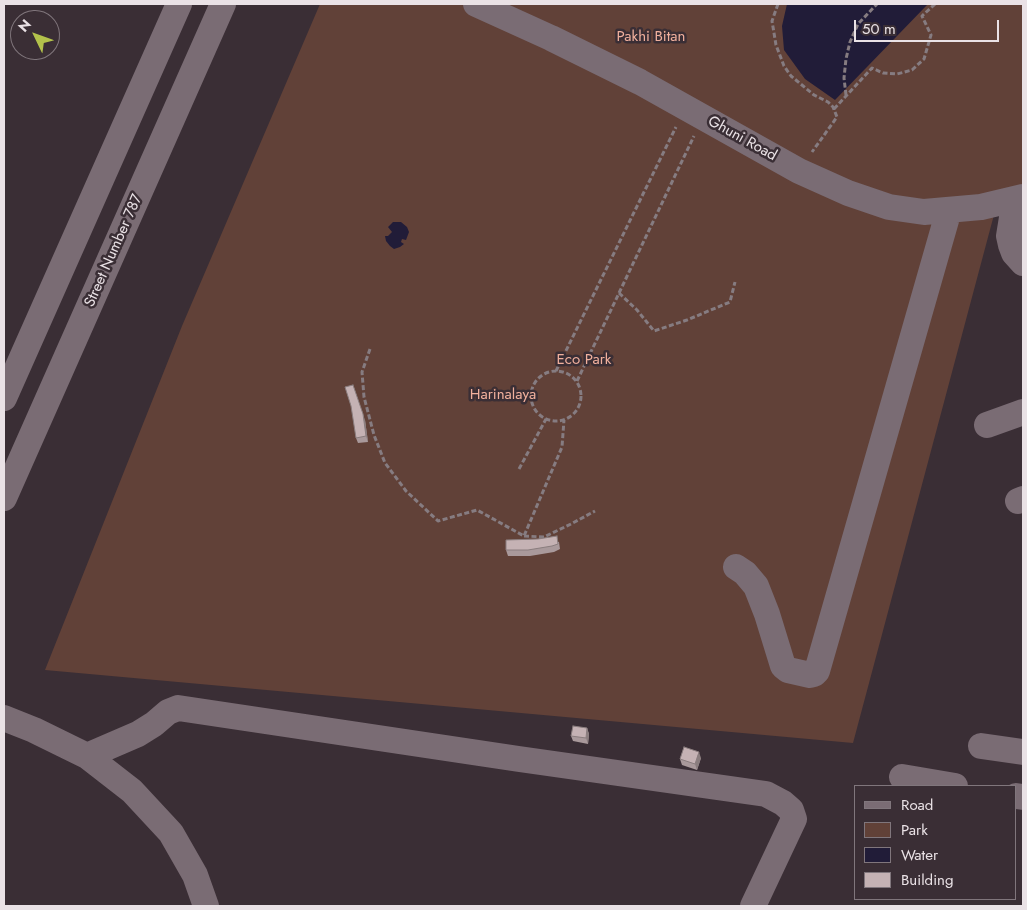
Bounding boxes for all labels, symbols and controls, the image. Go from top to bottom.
north arrow [10,10,60,60]
scale bar [857,10,1002,42]
text: N [13,15,36,36]
text: 50 m [862,18,896,40]
park label: Pakhi Bitan [617,28,685,46]
street label: Ghuni Road [704,113,780,165]
street label: Street Number 787 [81,192,147,310]
park label: Eco Park [557,351,611,369]
park label: Harinalaya [470,386,536,404]
legend [854,785,1017,900]
text: Road [901,794,933,816]
text: Park [901,819,928,841]
text: Water [901,844,938,866]
text: Building [901,869,953,891]

